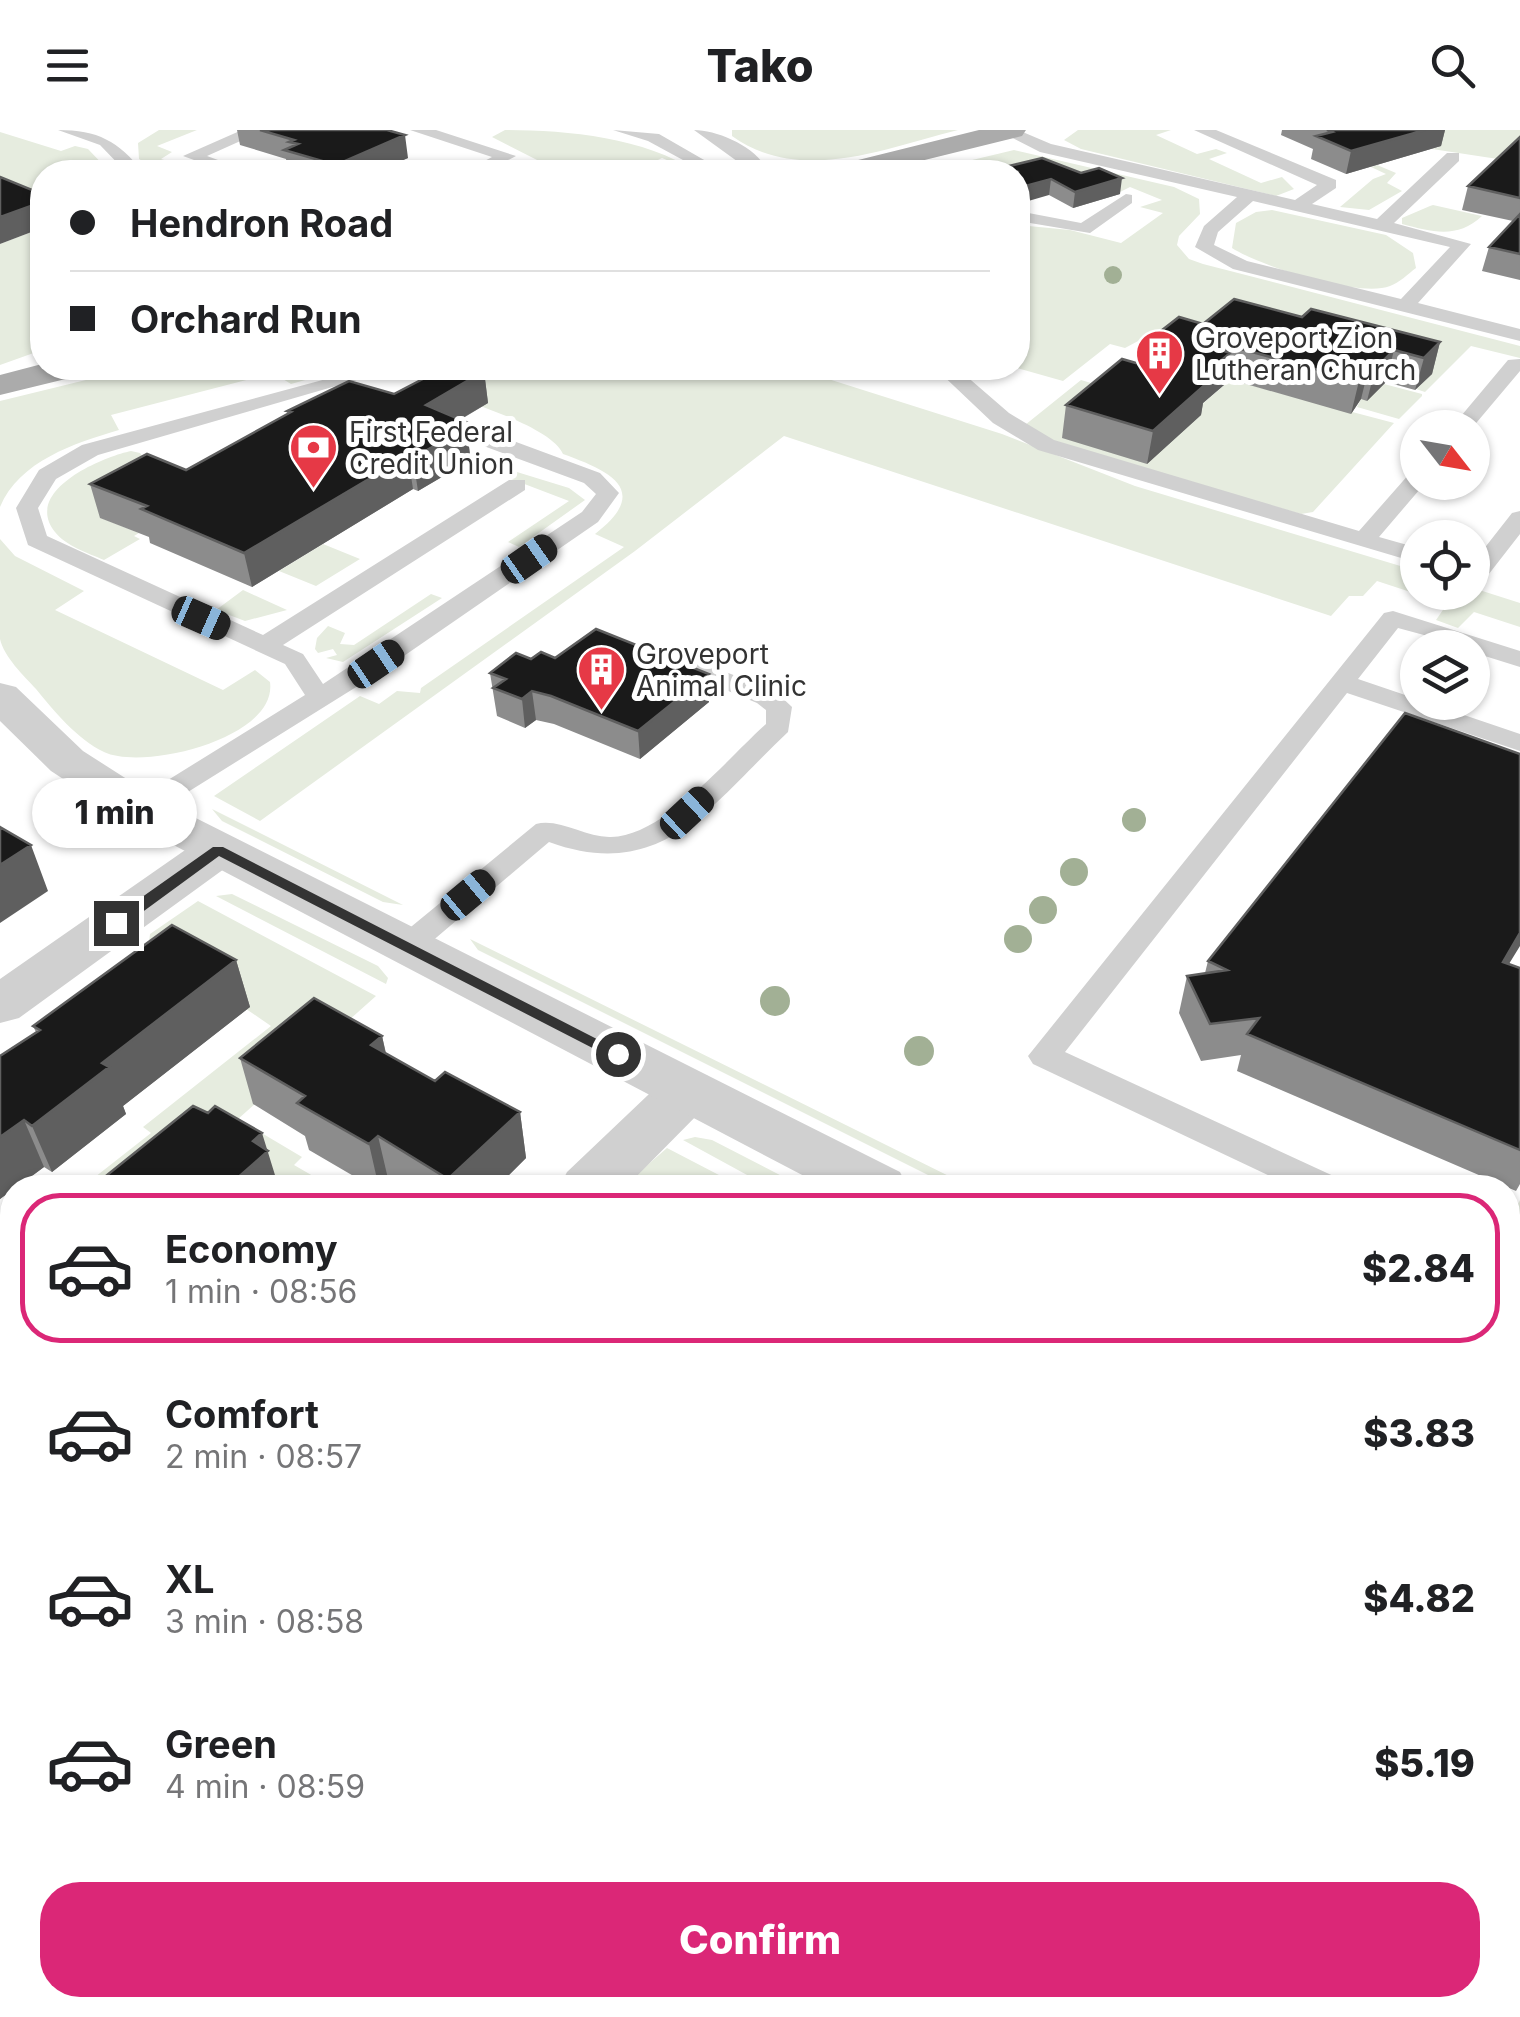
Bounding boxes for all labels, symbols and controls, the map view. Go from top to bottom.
icon: menu [40,38,95,93]
text: Tako [706,38,814,93]
icon: search [1425,38,1480,93]
text: Hendron Road [130,200,393,246]
text: Orchard Run [130,296,362,342]
place label: Groveport Zion Lutheran Church [1195,321,1416,387]
building icon: Groveport Zion Lutheran Church [1134,328,1186,396]
north arrow [1400,410,1490,500]
map controls [1400,410,1490,720]
place label: First Federal Credit Union [349,415,514,481]
bank icon: First Federal Credit Union [288,422,340,490]
button: locate [1400,520,1490,610]
car [496,530,562,588]
car [167,592,235,644]
button: layers [1400,630,1490,720]
car [343,635,409,693]
place label: Groveport Animal Clinic [636,637,807,703]
building icon: Groveport Animal Clinic [575,644,627,712]
callout: 1 min [34,778,198,848]
car [655,782,719,844]
text: 1 min [74,793,155,832]
car [435,864,501,926]
route end [94,901,139,946]
route start [596,1032,641,1077]
icon: car [45,1223,135,1313]
text: Economy [165,1226,338,1272]
text: $2.84 [1362,1245,1475,1291]
text: 1 min · 08:56 [165,1272,357,1311]
icon: car [45,1388,135,1478]
text: Comfort [165,1391,319,1437]
text: $3.83 [1363,1410,1475,1456]
text: 2 min · 08:57 [165,1437,362,1476]
icon: car [45,1553,135,1643]
text: XL [165,1556,215,1602]
text: $4.82 [1363,1575,1475,1621]
text: 3 min · 08:58 [165,1602,364,1641]
icon: car [45,1718,135,1808]
text: Green [165,1721,277,1767]
text: $5.19 [1374,1740,1475,1786]
text: 4 min · 08:59 [165,1767,365,1806]
button: Confirm [40,1882,1480,1997]

